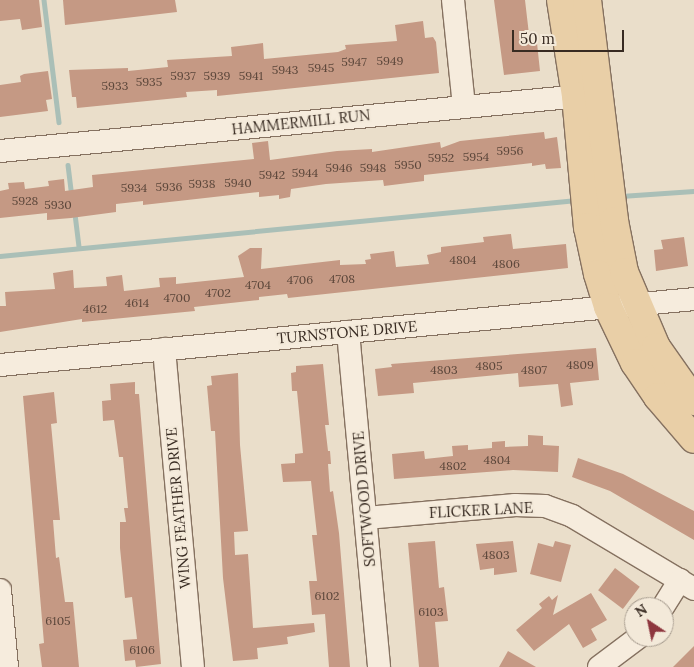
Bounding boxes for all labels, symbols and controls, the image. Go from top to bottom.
scale bar [514,20,626,52]
text: 50 m [520,29,555,48]
house number: 5949 [377,54,403,68]
house number: 5947 [341,55,367,69]
house number: 5945 [308,61,334,75]
house number: 5943 [272,63,298,77]
house number: 5937 [170,69,196,83]
house number: 5939 [203,69,231,83]
house number: 5941 [239,69,263,83]
house number: 5935 [136,75,162,89]
house number: 5933 [102,79,128,93]
street label: HAMMERMILL RUN [231,106,371,138]
house number: 5956 [497,144,523,158]
house number: 5954 [463,150,489,164]
house number: 5952 [428,151,454,165]
house number: 5950 [394,158,422,172]
house number: 5946 [326,161,352,175]
house number: 5948 [360,161,386,175]
house number: 5944 [292,166,318,180]
house number: 5942 [259,168,285,182]
house number: 5940 [224,176,252,190]
house number: 5938 [189,177,215,191]
house number: 5936 [155,180,183,194]
house number: 5934 [121,181,147,195]
house number: 5928 [12,194,38,208]
house number: 5930 [44,198,72,212]
house number: 4804 [449,253,477,267]
house number: 4806 [492,257,520,271]
house number: 4708 [329,272,355,286]
house number: 4706 [287,273,313,287]
house number: 4704 [245,278,271,292]
house number: 4702 [205,286,231,300]
house number: 4700 [164,291,190,305]
house number: 4614 [125,296,149,310]
house number: 4612 [83,302,107,316]
street label: TURNSTONE DRIVE [276,317,418,347]
house number: 4809 [566,358,594,372]
house number: 4805 [475,359,503,373]
house number: 4803 [430,363,458,377]
house number: 4807 [521,363,547,377]
street label: WING FEATHER DRIVE [162,427,194,589]
street label: SOFTWOOD DRIVE [349,430,379,568]
house number: 4804 [483,453,511,467]
house number: 4802 [439,459,467,473]
street label: FLICKER LANE [428,498,534,522]
house number: 4803 [482,548,510,562]
house number: 6102 [314,589,340,603]
north arrow [624,597,674,647]
text: N [632,600,651,621]
house number: 6103 [418,605,444,619]
house number: 6105 [45,614,71,628]
house number: 6106 [129,643,155,657]

